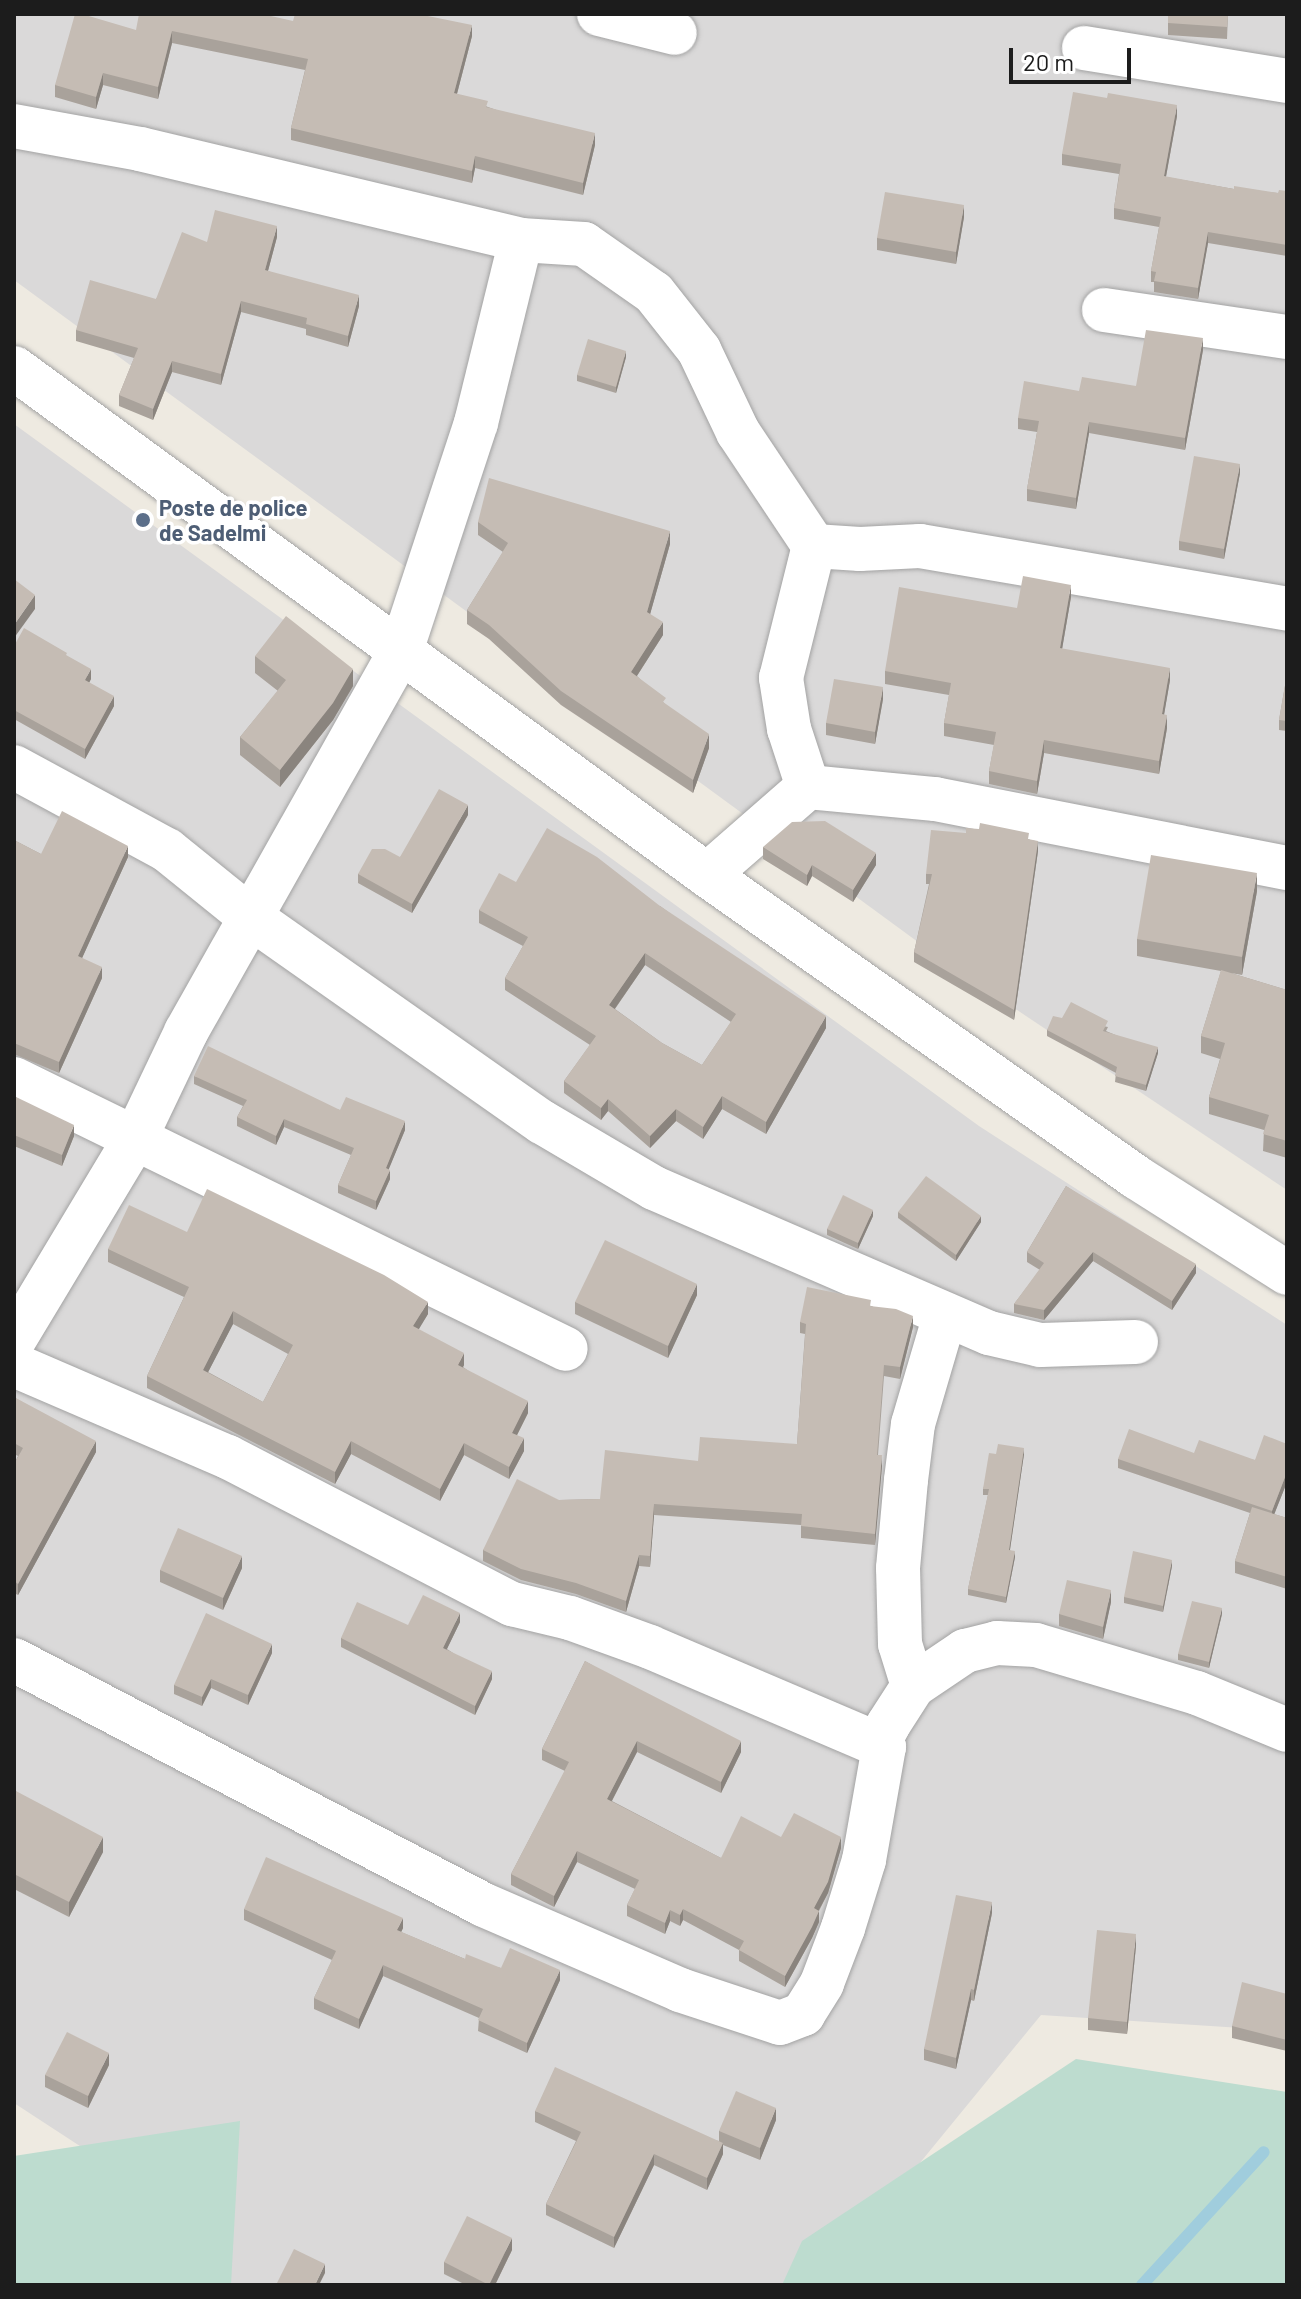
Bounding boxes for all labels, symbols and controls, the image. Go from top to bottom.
scale bar [1013,32,1135,82]
text: 20 m [1023,47,1074,76]
place label: Poste de police de Sadelmi [159,494,308,546]
marker: Poste de police de Sadelmi [134,511,152,529]

